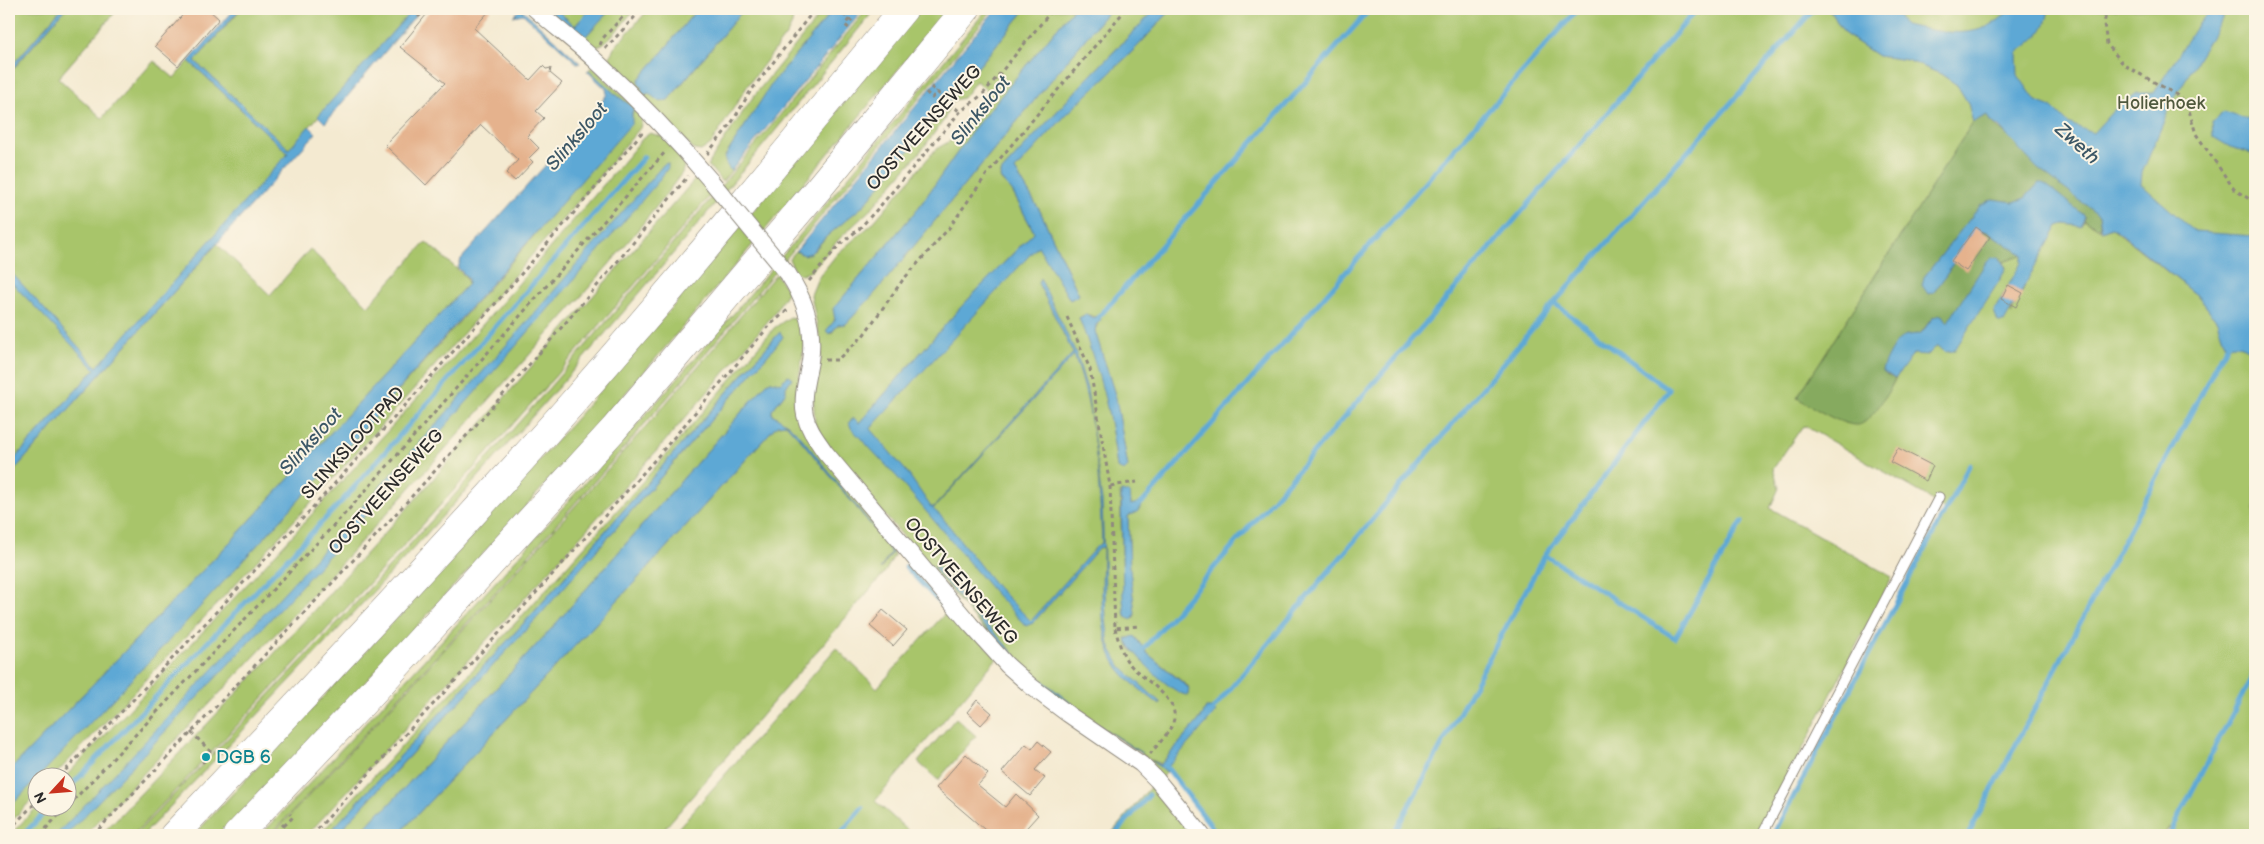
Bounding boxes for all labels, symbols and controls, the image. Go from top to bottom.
street label: OOSTVEENSEWEG [862,61,986,195]
water label: Slinksloot [946,71,1017,150]
park label: Holierhoek [2117,93,2205,114]
water label: Slinksloot [541,97,614,176]
water label: Zweth [2049,118,2104,170]
street label: SLINKSLOOTPAD [297,382,409,504]
water label: Slinksloot [275,403,348,480]
street label: OOSTVEENSEWEG [324,425,448,559]
street label: OOSTVEENSEWEG [900,513,1022,649]
place label: DGB 6 [216,747,271,768]
marker: DGB 6 [200,751,212,763]
north arrow [28,766,78,816]
text: N [31,789,51,806]

